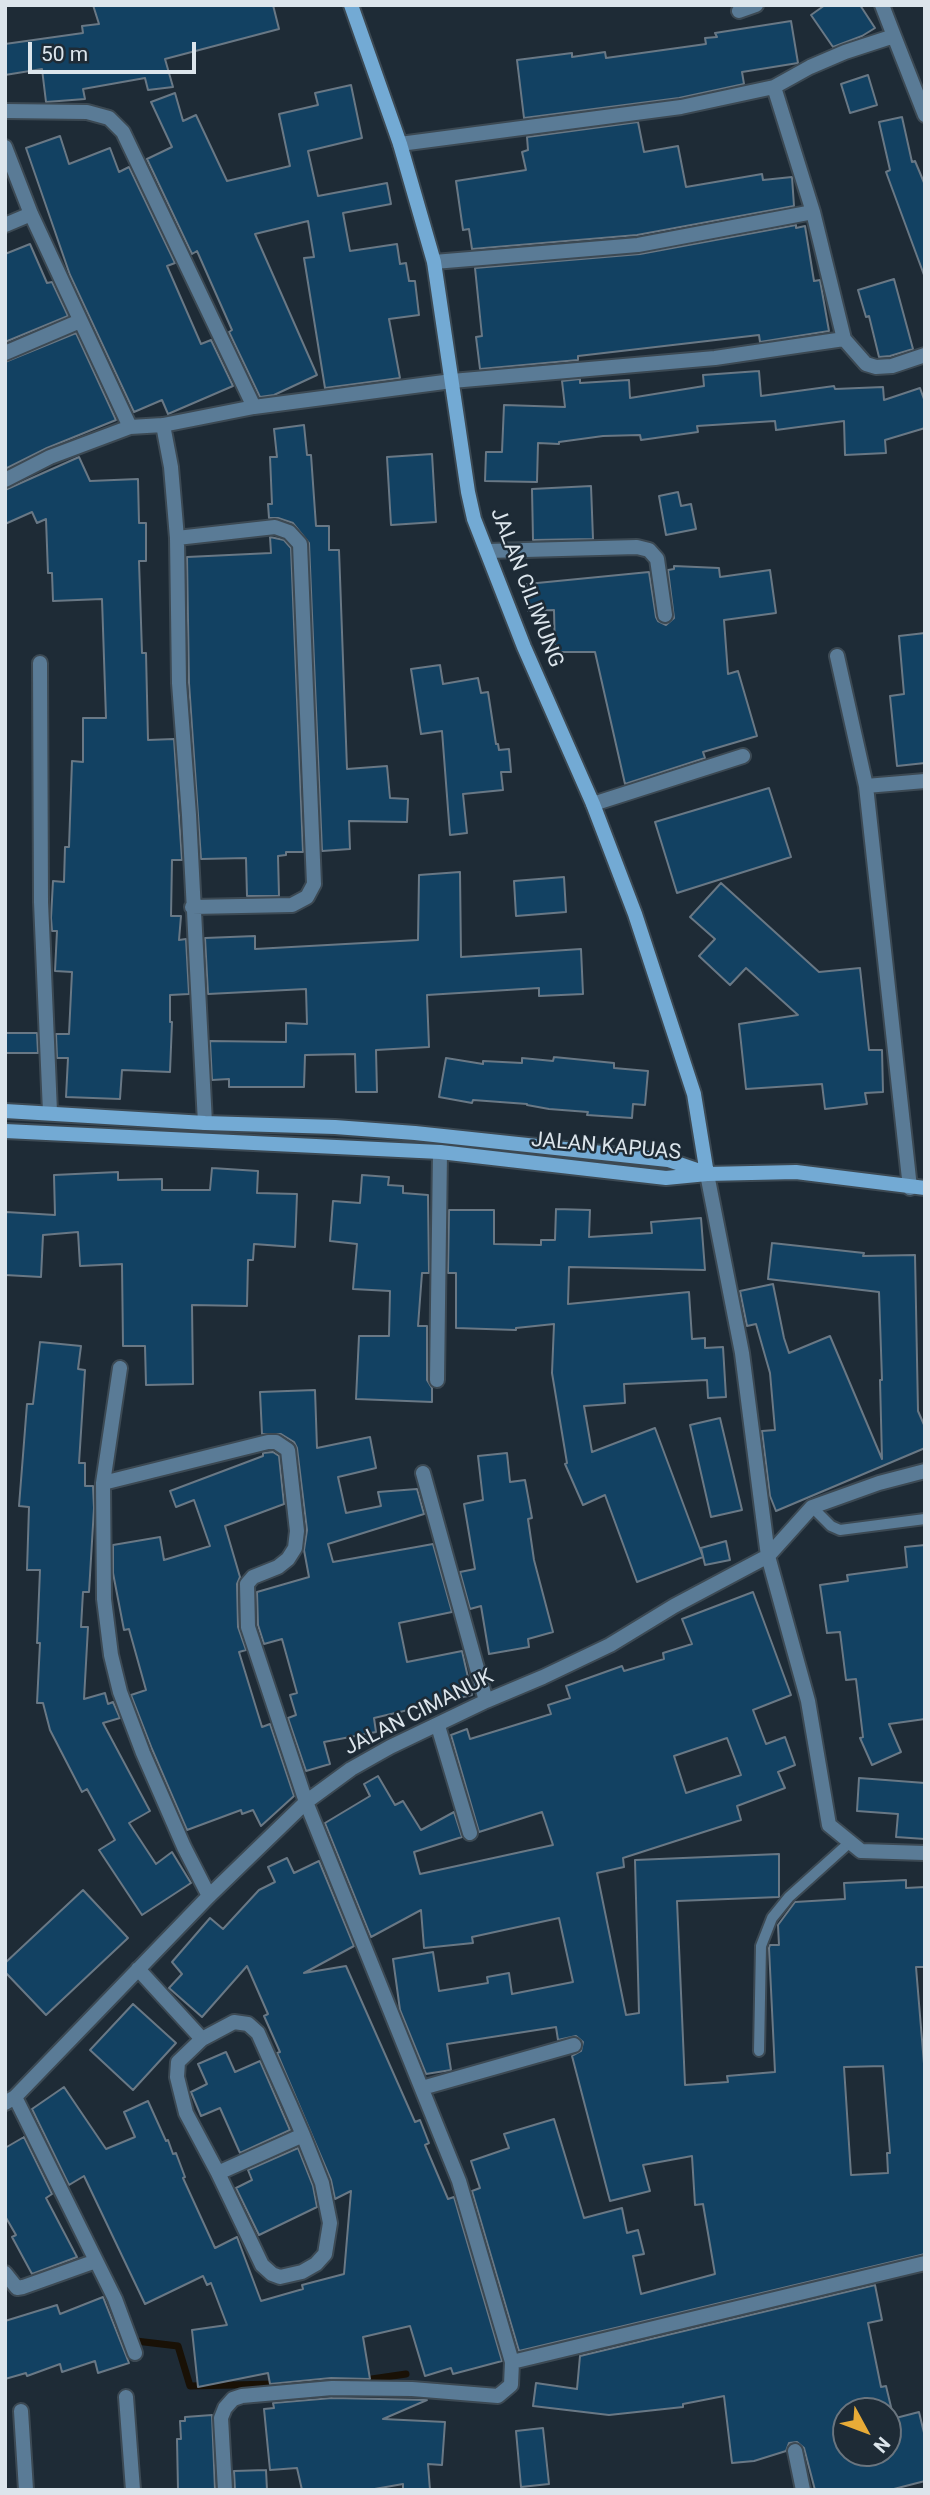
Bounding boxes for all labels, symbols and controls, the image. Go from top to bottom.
scale bar [32,28,200,72]
text: 50 m [41,42,88,66]
street label: JALAN CILIWUNG [484,505,568,671]
street label: JALAN KAPUAS [530,1128,682,1166]
street label: JALAN CIMANUK [340,1665,498,1761]
north arrow [832,2397,902,2467]
text: N [869,2432,895,2457]

